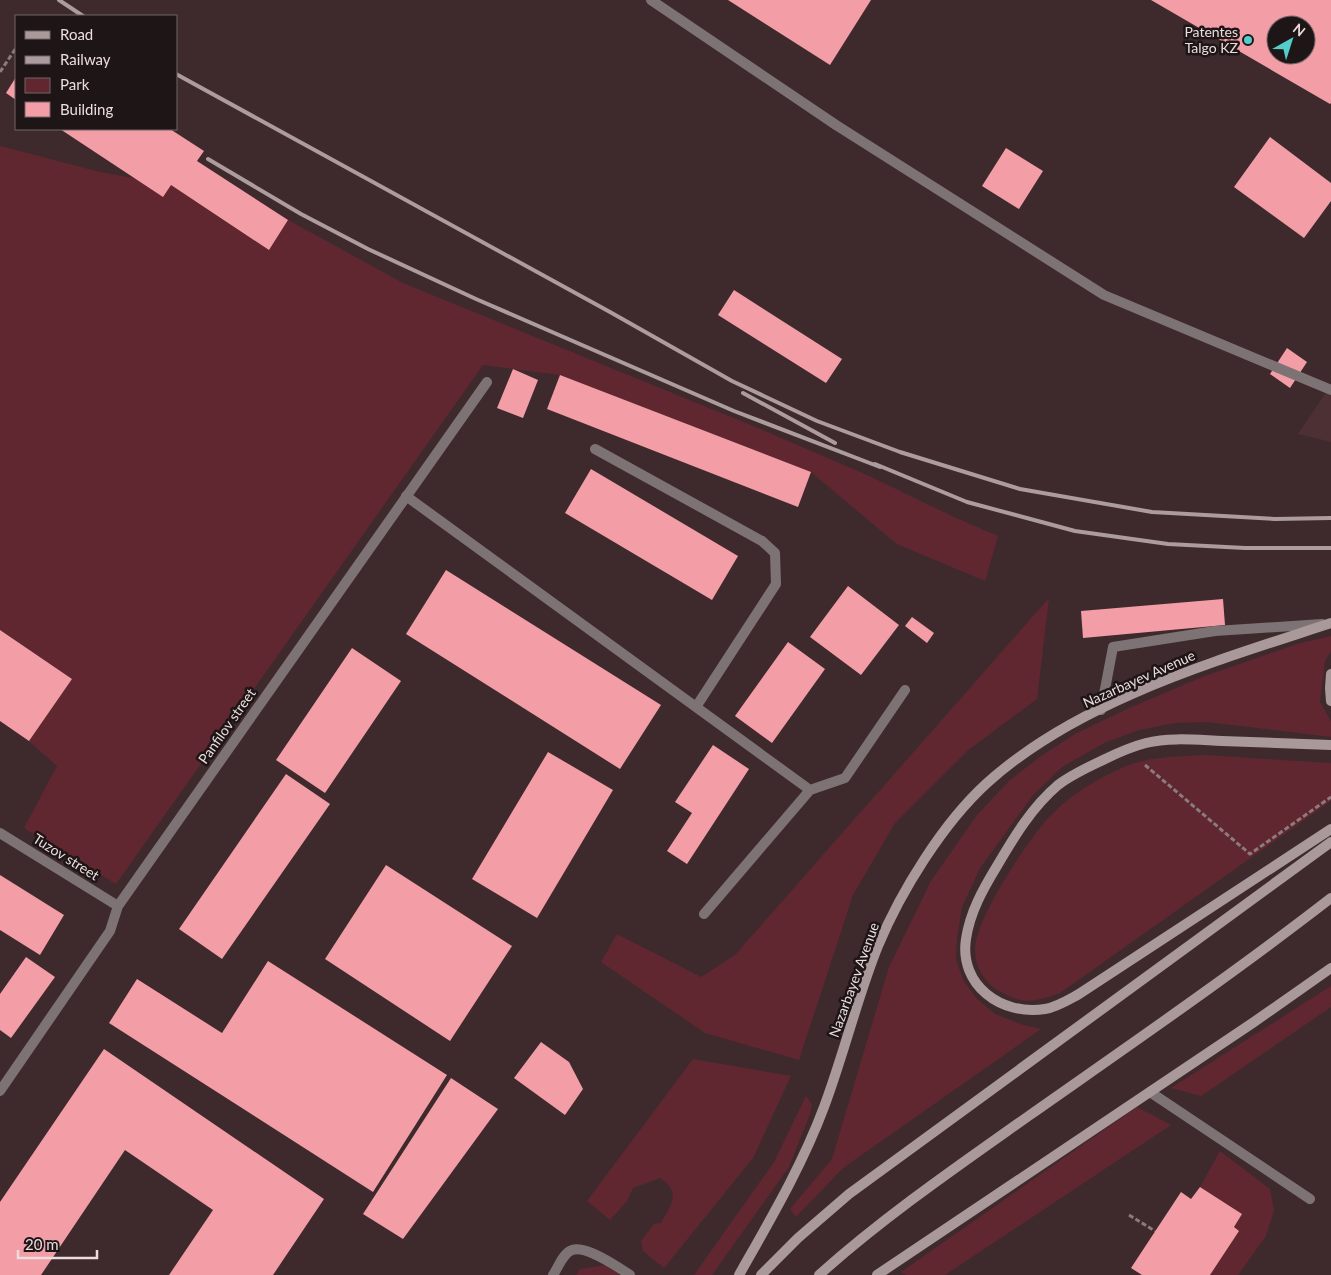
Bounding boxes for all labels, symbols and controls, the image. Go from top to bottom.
legend [15,15,178,130]
north arrow [1266,15,1316,65]
text: N [1290,20,1309,40]
place label: Patentes Talgo KZ [1184,23,1238,56]
text: Road [60,25,93,43]
marker: Patentes Talgo KZ [1242,34,1254,46]
text: Railway [60,50,111,68]
text: Park [60,75,90,93]
text: Building [60,100,113,118]
street label: Nazarbayev Avenue [1080,646,1198,711]
street label: Panfilov street [194,685,259,767]
street label: Tuzov street [30,830,102,884]
street label: Nazarbayev Avenue [825,920,882,1040]
scale bar [18,1228,96,1260]
text: 20 m [25,1235,59,1253]

